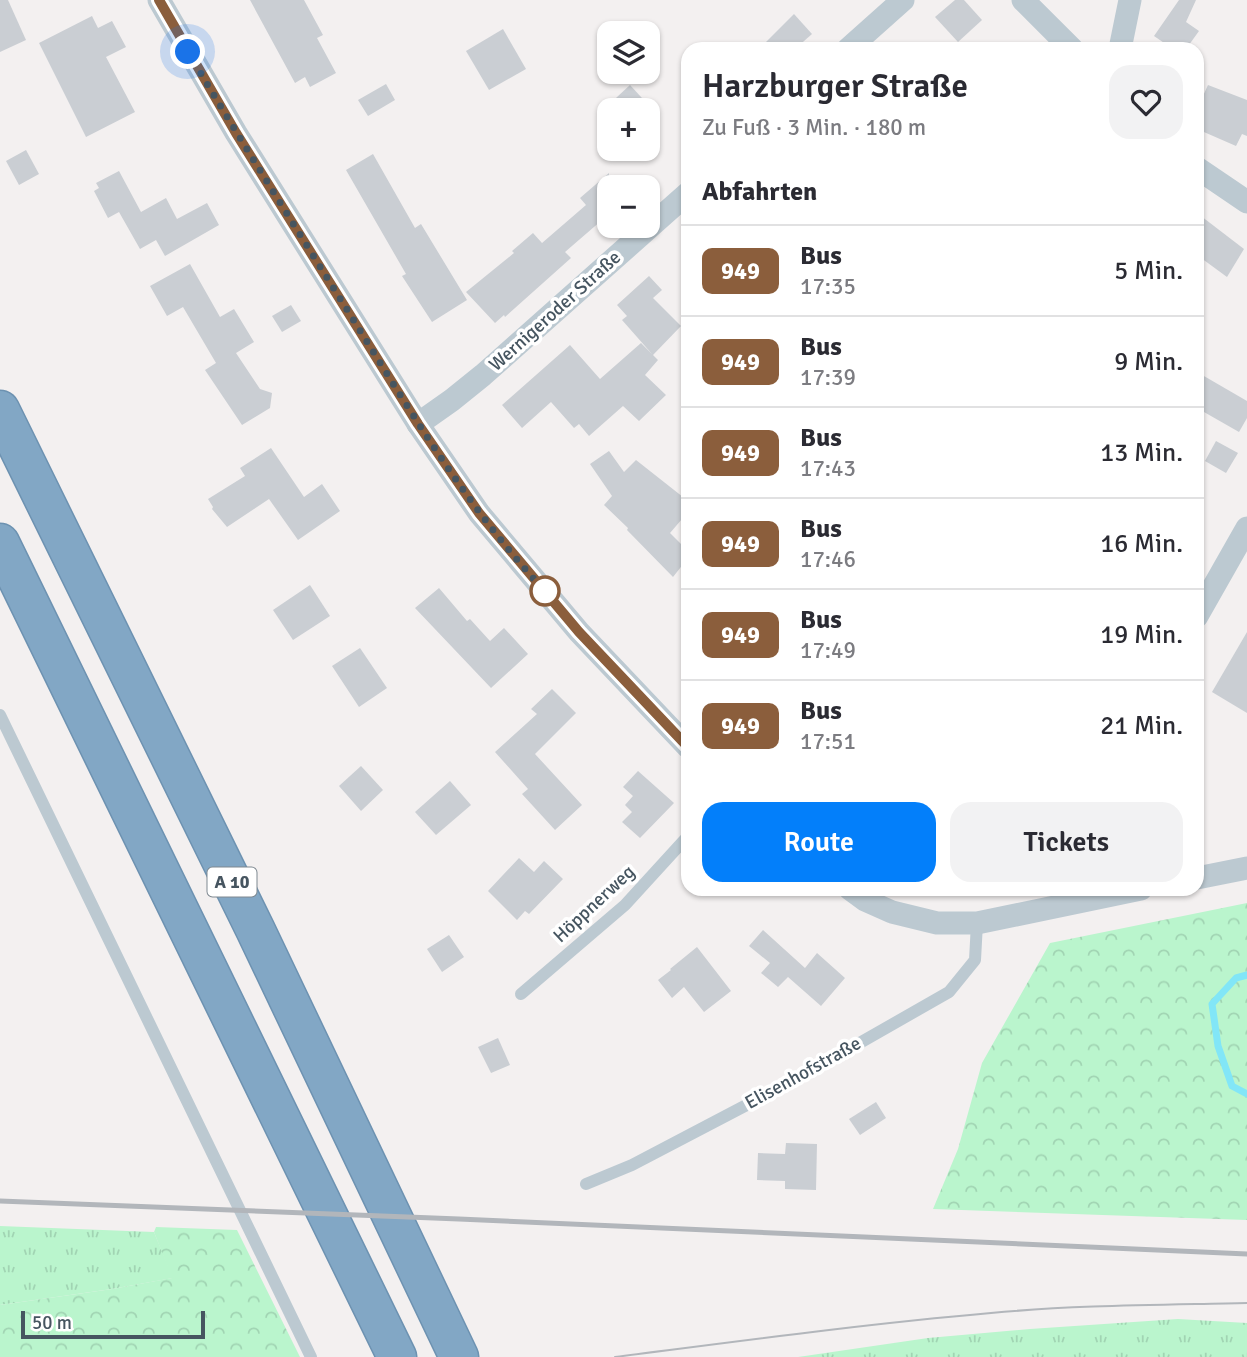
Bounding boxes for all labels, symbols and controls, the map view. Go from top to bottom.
map controls [597,21,660,238]
button: layers [597,21,660,84]
your location [170,34,205,69]
button: heart [1109,65,1183,139]
text: Harzburger Straße [702,66,968,107]
button: + [597,98,660,161]
text: Zu Fuß · 3 Min. · 180 m [702,113,926,142]
button: − [597,175,660,238]
text: Abfahrten [702,176,817,208]
text: Bus [800,240,842,272]
street label: Wernigeroder Straße [484,245,626,377]
text: 5 Min. [1114,255,1183,287]
text: 949 [721,256,760,286]
text: 17:35 [800,272,856,301]
text: Bus [800,331,842,363]
text: 9 Min. [1114,346,1183,378]
text: 949 [721,347,760,377]
text: 17:39 [800,363,856,392]
text: Bus [800,422,842,454]
text: 13 Min. [1100,437,1183,469]
text: 949 [721,438,760,468]
text: 17:43 [800,454,856,483]
text: Bus [800,513,842,545]
text: 16 Min. [1100,528,1183,560]
text: 949 [721,529,760,559]
text: 17:46 [800,545,856,574]
unlabelled marker [530,576,560,606]
text: Bus [800,604,842,636]
text: 19 Min. [1100,619,1183,651]
text: 949 [721,620,760,650]
text: 17:49 [800,636,856,665]
text: Bus [800,695,842,727]
text: 21 Min. [1100,710,1183,742]
text: 949 [721,711,760,741]
text: 17:51 [800,727,856,756]
button: Route [702,802,936,882]
button: Tickets [950,802,1183,882]
street label: Höppnerweg [548,860,640,948]
road number: A 10 [208,868,256,897]
street label: Elisenhofstraße [741,1031,865,1115]
scale bar [21,1308,205,1340]
text: 50 m [32,1311,72,1335]

